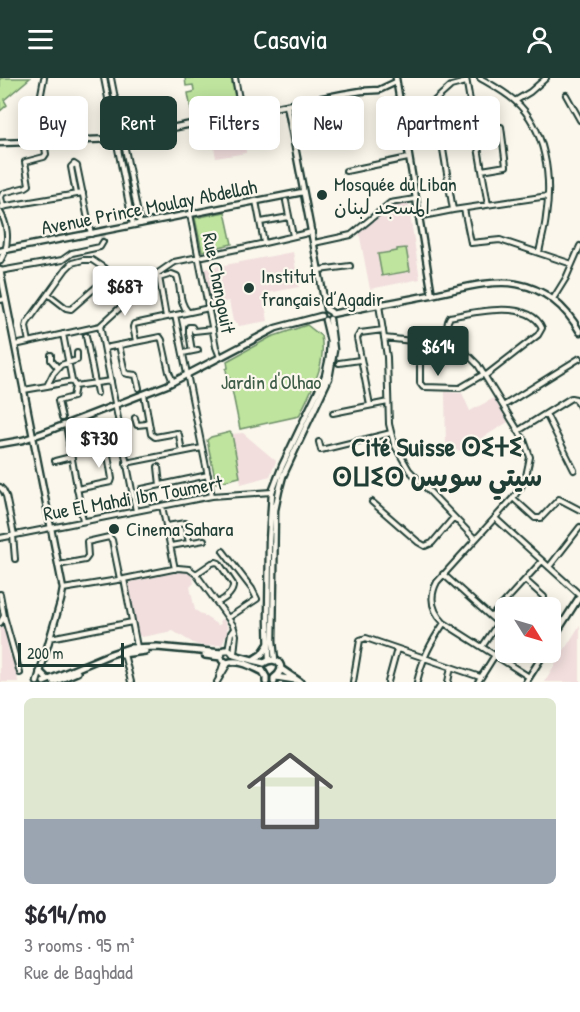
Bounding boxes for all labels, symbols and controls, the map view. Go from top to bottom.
text: Casavia [253,21,327,57]
icon: menu [24,23,57,56]
icon: person [523,23,556,56]
chip: Buy [18,96,88,150]
chip: Rent [100,96,177,150]
chip: Filters [189,96,280,150]
chip: New [292,96,364,150]
chip: Apartment [376,96,500,150]
place label: Mosquée du Liban المسجد لبنان [334,170,457,220]
street label: Avenue Prince Moulay Abdellah [39,172,259,241]
marker: Mosquée du Liban المسجد لبنان [315,188,329,202]
street label: Rue Changouit [196,230,243,337]
place label: Institut français d’Agadir [261,262,384,312]
pin: $687 [89,266,161,317]
text: $687 [107,272,143,299]
marker: Institut français d’Agadir [242,281,256,295]
pin: $614 [402,326,474,377]
text: $614 [422,332,454,359]
park label: Jardin d'Olhao [221,368,321,395]
pin: $730 [63,418,135,469]
text: $730 [80,424,118,451]
district label: Cité Suisse ⵙⵉⵜⵉ ⵙⵡⵉⵙ سيتي سويس [332,429,542,501]
street label: Rue El Mahdi Ibn Toumert [41,468,226,527]
place label: Cinema Sahara [126,515,233,542]
marker: Cinema Sahara [107,522,121,536]
north arrow [495,597,561,663]
map controls [495,597,561,663]
scale bar [18,640,124,668]
text: 200 m [27,642,63,664]
icon: home [236,737,344,845]
text: $614/mo [24,896,106,931]
text: 3 rooms · 95 m² [24,931,134,958]
text: Rue de Baghdad [24,958,133,985]

